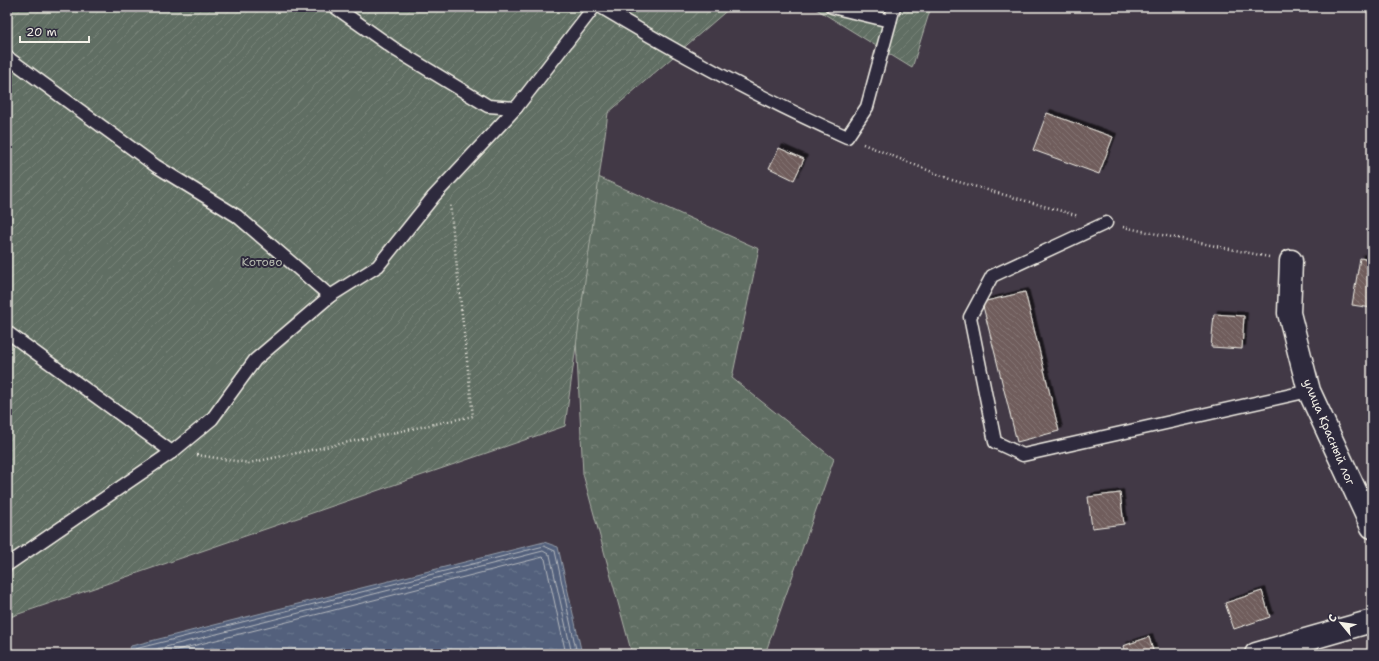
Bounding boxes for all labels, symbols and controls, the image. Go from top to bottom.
scale bar [20,18,89,44]
text: 20 m [26,24,57,40]
park label: Котово [242,254,282,270]
street label: улица Красный лог [1299,376,1359,488]
north arrow [1321,603,1361,643]
text: С [1324,612,1341,625]

